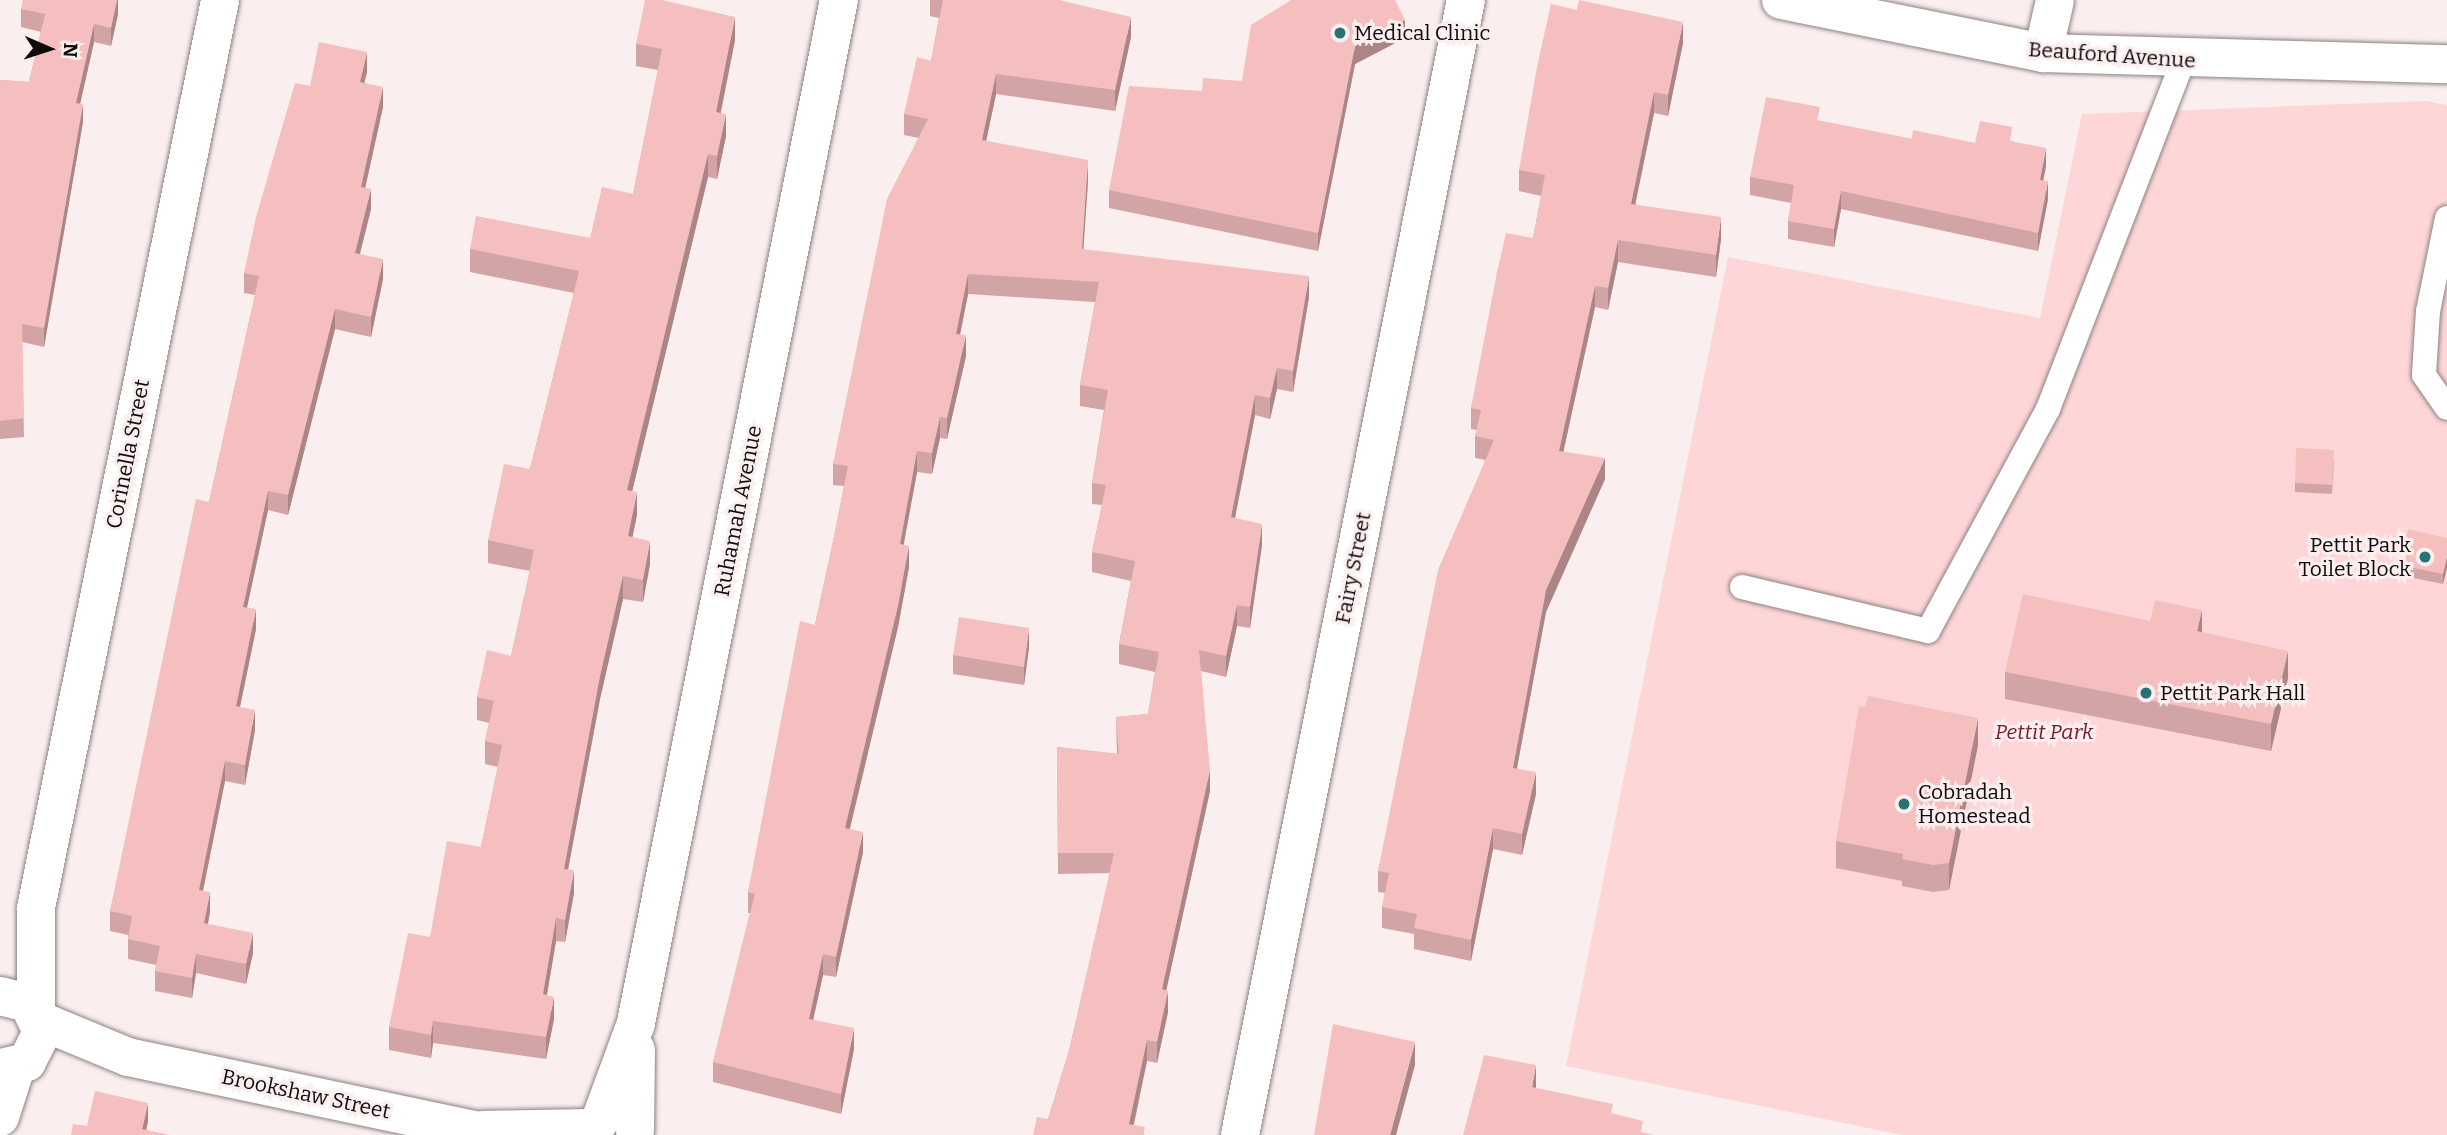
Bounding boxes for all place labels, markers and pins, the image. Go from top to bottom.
place label: Medical Clinic [1354,20,1490,46]
marker: Medical Clinic [1332,25,1348,41]
place label: Pettit Park Toilet Block [2298,532,2411,582]
marker: Pettit Park Toilet Block [2417,549,2433,565]
place label: Pettit Park Hall [2160,680,2305,706]
marker: Pettit Park Hall [2138,685,2154,701]
place label: Cobradah Homestead [1918,779,2031,829]
marker: Cobradah Homestead [1896,796,1912,812]

